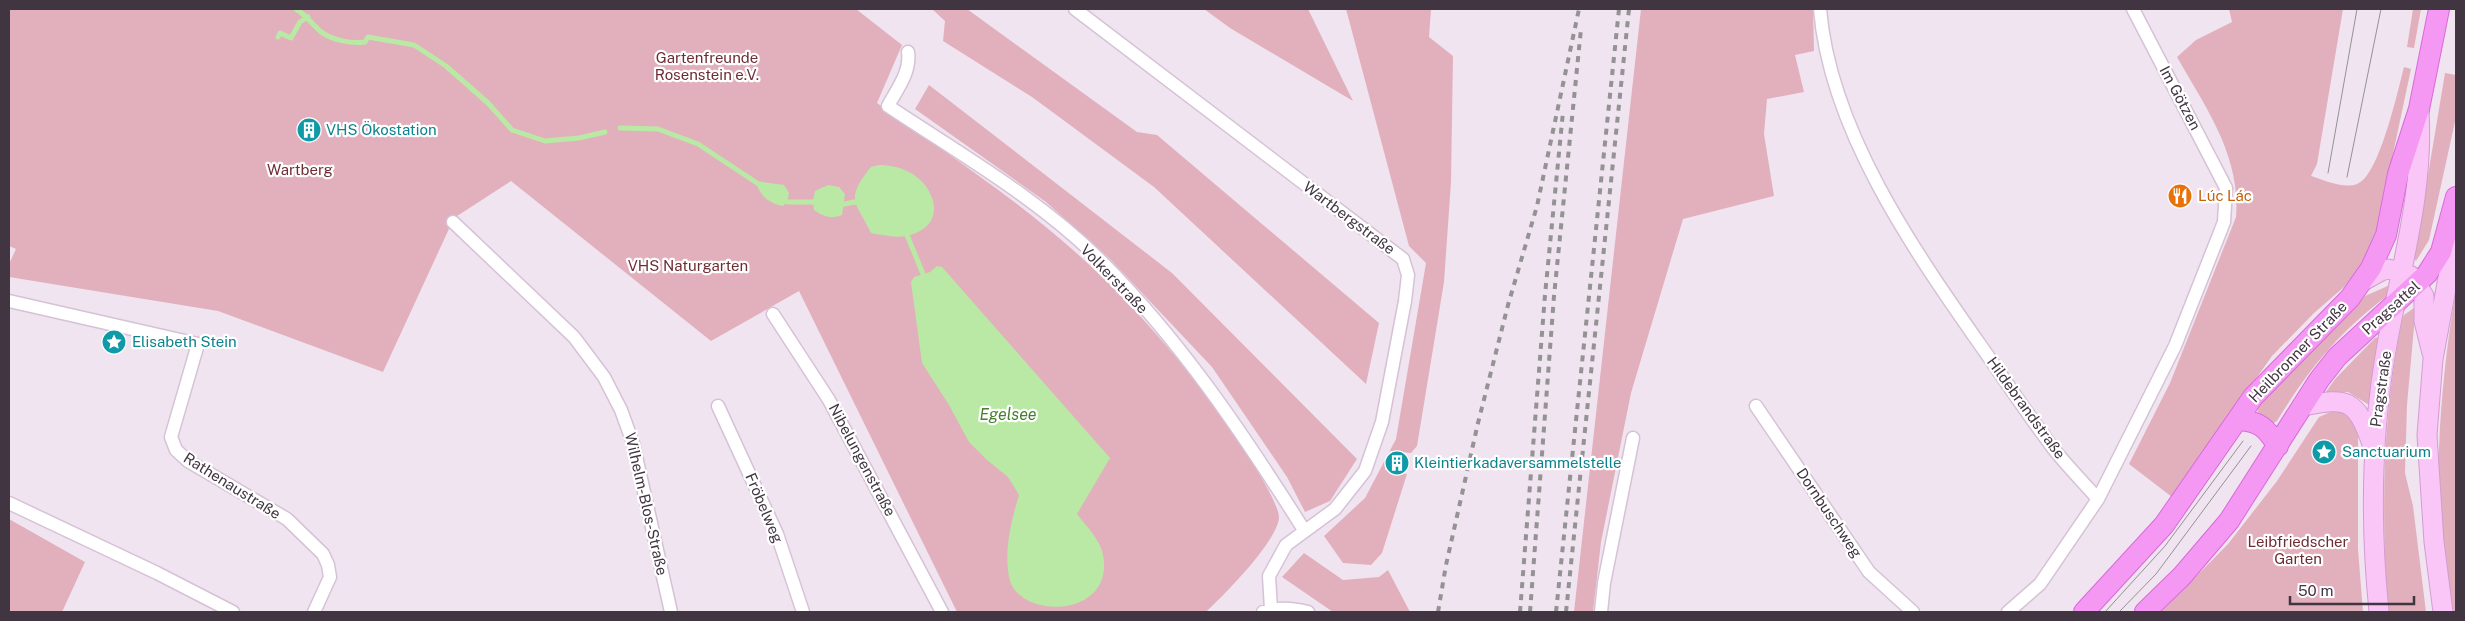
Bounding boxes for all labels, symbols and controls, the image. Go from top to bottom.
park label: Gartenfreunde Rosenstein e.V. [655,49,759,83]
street label: Im Götzen [2156,63,2204,133]
building icon: VHS Ökostation [296,117,322,143]
place label: VHS Ökostation [326,120,437,138]
park label: Wartberg [267,161,333,178]
street label: Wartbergstraße [1300,178,1398,258]
restaurant icon: Lúc Lác [2167,183,2193,209]
place label: Lúc Lác [2198,187,2252,204]
street label: Volkerstraße [1077,241,1151,317]
park label: VHS Naturgarten [628,257,748,274]
street label: Pragsattel [2358,277,2423,338]
street label: Heilbronner Straße [2245,298,2350,406]
place icon: Elisabeth Stein [101,329,127,355]
place label: Elisabeth Stein [132,333,237,350]
street label: Pragstraße [2367,350,2394,428]
street label: Hildebrandstraße [1984,353,2069,462]
street label: Nibelungenstraße [826,401,899,519]
water label: Egelsee [979,405,1037,424]
street label: Wilhelm-Blos-Straße [622,431,671,577]
place icon: Sanctuarium [2311,439,2337,465]
place label: Sanctuarium [2342,443,2431,460]
street label: Rathenaustraße [181,449,284,522]
building icon: Kleintierkadaversammelstelle [1384,450,1410,476]
place label: Kleintierkadaversammelstelle [1414,454,1621,471]
street label: Dornbuschweg [1793,465,1866,561]
street label: Fröbelweg [742,470,787,545]
park label: Leibfriedscher Garten [2248,533,2349,567]
scale bar [2290,574,2414,606]
text: 50 m [2298,582,2333,599]

